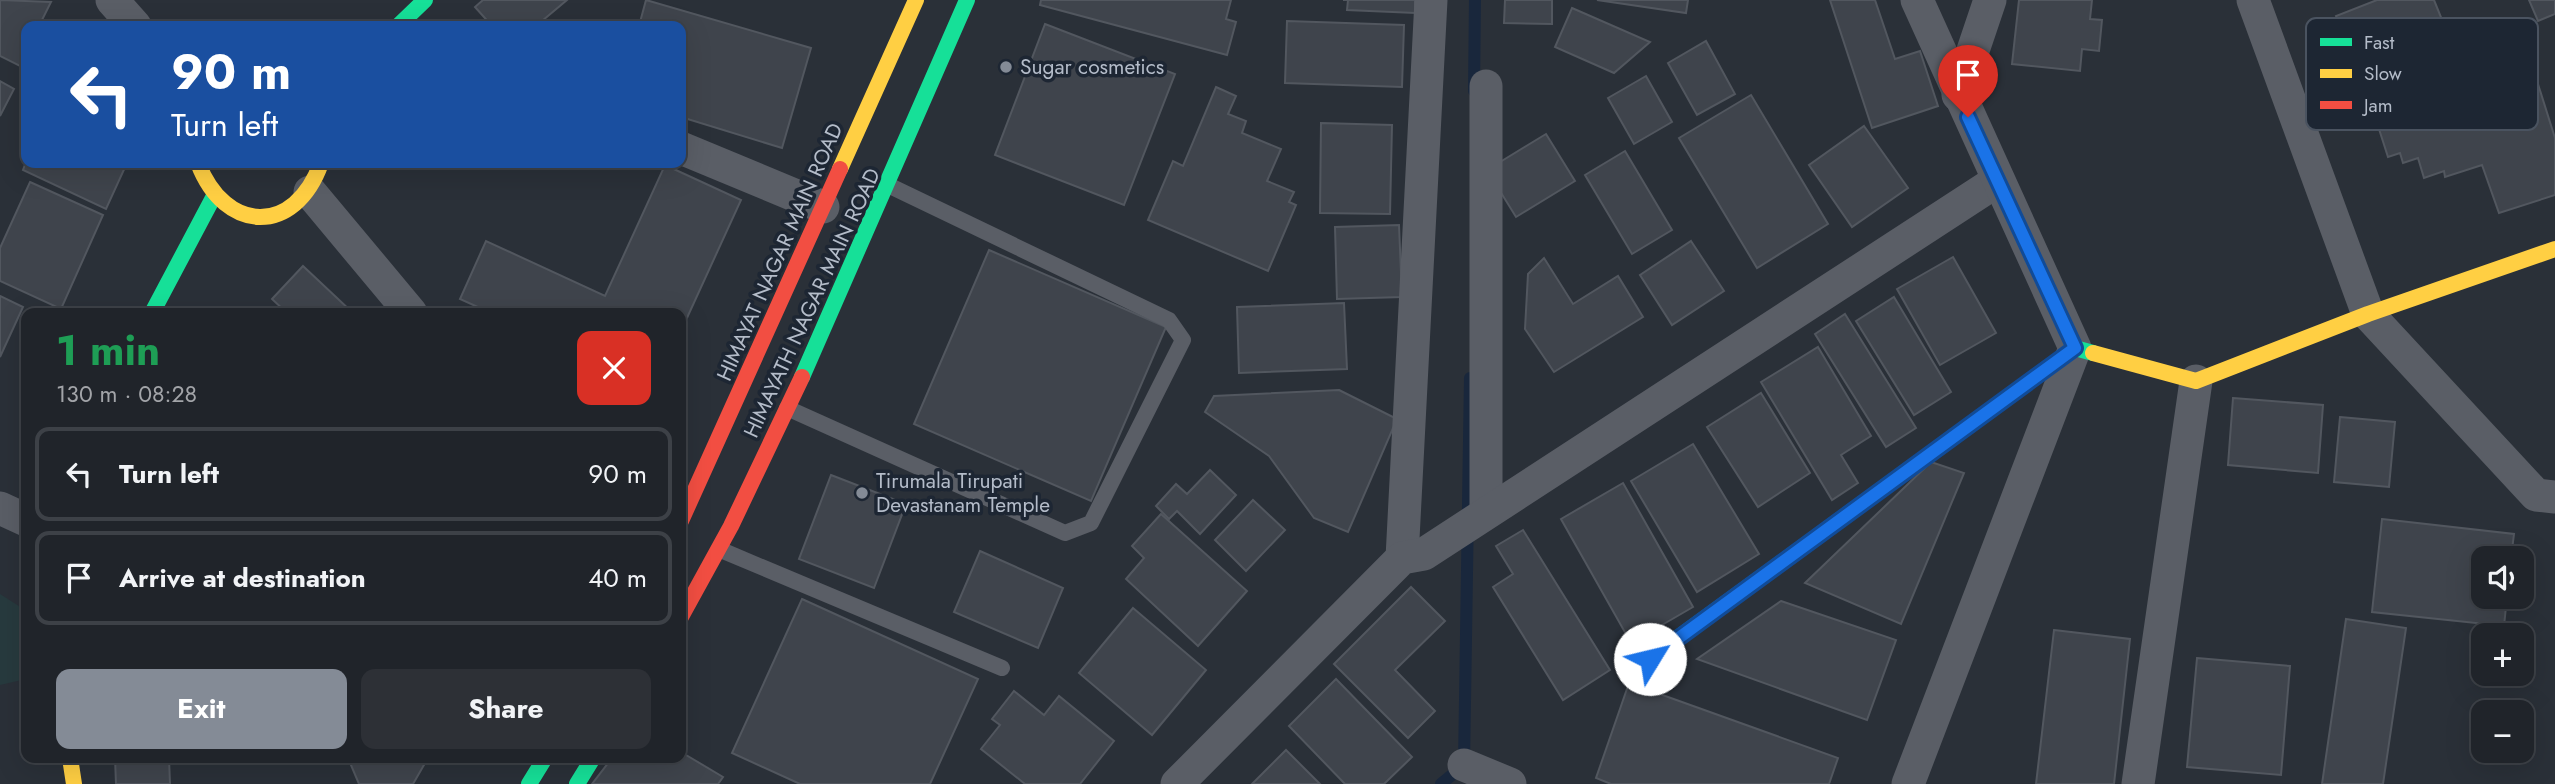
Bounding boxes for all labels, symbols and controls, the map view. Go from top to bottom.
legend [2306,18,2538,130]
text: Fast [2364,29,2395,56]
text: 90 m [171,37,291,107]
pin [1938,45,1998,117]
icon: left [56,49,147,140]
place label: Sugar cosmetics [1020,52,1164,82]
icon: arrive [1949,56,1987,94]
marker: Sugar cosmetics [998,59,1014,75]
text: Slow [2364,60,2402,87]
text: Jam [2361,92,2393,119]
text: Turn left [171,102,278,148]
street label: HIMAYAT NAGAR MAIN ROAD [710,118,850,386]
street label: HIMAYATH NAGAR MAIN ROAD [736,163,888,443]
text: 1 min [56,320,160,381]
button: close [577,331,651,405]
text: 130 m · 08:28 [56,377,197,411]
icon: left [60,455,98,493]
text: Turn left [119,455,219,493]
text: 90 m [588,455,647,493]
place label: Tirumala Tirupati Devastanam Temple [876,466,1050,520]
marker: Tirumala Tirupati Devastanam Temple [854,485,870,501]
map controls [2471,546,2534,763]
button: sound [2471,546,2534,609]
icon: arrive [60,559,98,597]
text: Arrive at destination [119,559,366,597]
text: 40 m [588,559,647,597]
position arrow [1613,622,1687,696]
button: + [2471,623,2534,686]
button: Exit [56,669,347,749]
button: Share [361,669,651,749]
button: − [2471,700,2534,763]

